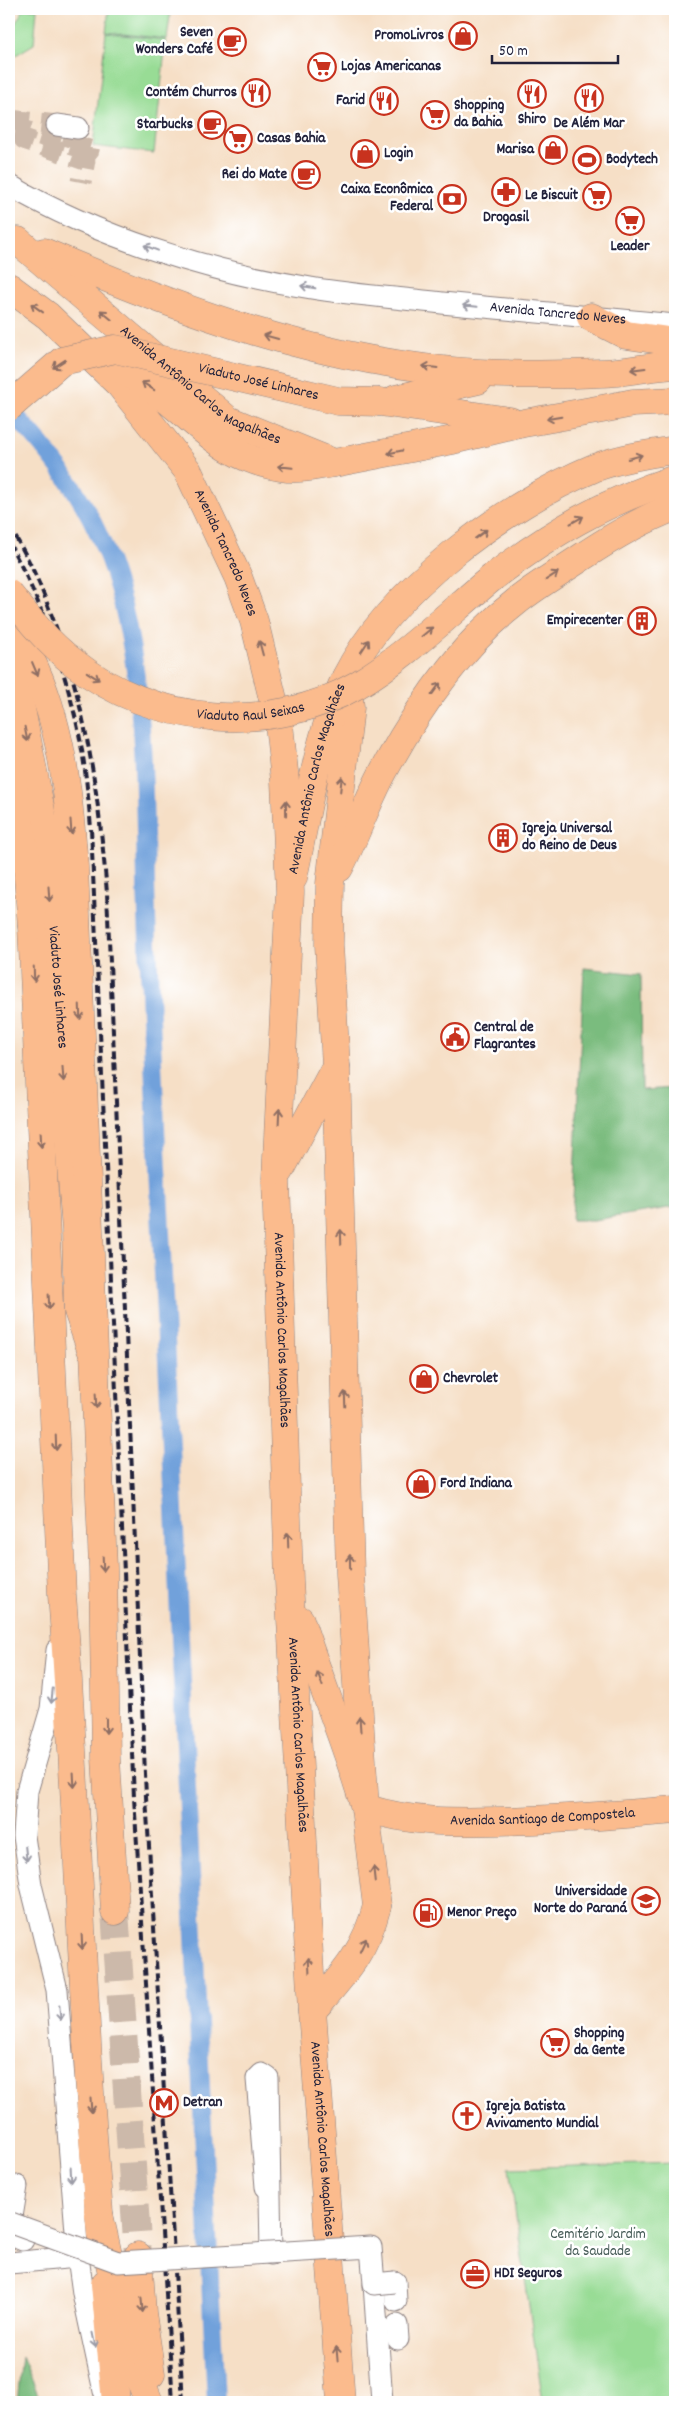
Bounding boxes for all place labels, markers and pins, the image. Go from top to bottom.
shop icon: PromoLivros [448,21,478,51]
place label: Seven Wonders Café [136,22,214,61]
place label: PromoLivros [374,25,444,47]
cafe icon: Seven Wonders Café [217,27,247,57]
supermarket icon: Lojas Americanas [307,52,337,82]
place label: Lojas Americanas [341,56,441,78]
restaurant icon: Contém Churros [241,78,271,108]
restaurant icon: Shiro [517,79,547,109]
place label: Contém Churros [145,82,237,104]
restaurant icon: De Além Mar [574,83,604,113]
restaurant icon: Farid [369,86,399,116]
place label: Farid [336,90,365,112]
place label: Shopping da Bahia [454,95,505,134]
supermarket icon: Shopping da Bahia [420,100,450,130]
place label: Shiro [518,109,547,131]
cafe icon: Starbucks [197,110,227,140]
place label: De Além Mar [553,113,625,135]
place label: Starbucks [137,114,193,136]
supermarket icon: Casas Bahia [223,124,253,154]
place label: Casas Bahia [257,128,326,150]
shop icon: Marisa [538,135,568,165]
shop icon: Login [350,139,380,169]
place label: Marisa [497,139,535,161]
place label: Login [384,143,413,165]
sports icon: Bodytech [572,145,602,175]
place label: Bodytech [606,149,658,171]
cafe icon: Rei do Mate [291,160,321,190]
place label: Rei do Mate [222,164,287,186]
pharmacy icon: Drogasil [491,177,521,207]
place label: Caixa Econômica Federal [341,179,434,218]
supermarket icon: Le Biscuit [582,181,612,211]
bank icon: Caixa Econômica Federal [437,184,467,214]
place label: Le Biscuit [525,185,578,207]
supermarket icon: Leader [615,206,645,236]
place label: Drogasil [483,207,530,229]
place label: Leader [611,236,650,258]
building icon: Empirecenter [627,606,657,636]
place label: Empirecenter [547,610,623,632]
place label: Igreja Universal do Reino de Deus [522,818,617,857]
building icon: Igreja Universal do Reino de Deus [488,823,518,853]
place label: Central de Flagrantes [474,1017,536,1056]
public building icon: Central de Flagrantes [440,1022,470,1052]
shop icon: Chevrolet [409,1364,439,1394]
place label: Chevrolet [443,1368,499,1390]
shop icon: Ford Indiana [406,1469,436,1499]
place label: Ford Indiana [440,1473,513,1495]
place label: Universidade Norte do Paraná [534,1881,628,1920]
school or university icon: Universidade Norte do Paraná [631,1886,661,1916]
fuel station icon: Menor Preço [413,1898,443,1928]
place label: Menor Preço [447,1902,517,1924]
place label: Shopping da Gente [574,2023,625,2062]
supermarket icon: Shopping da Gente [540,2028,570,2058]
metro station icon: Detran [149,2088,179,2118]
place label: Detran [183,2092,222,2114]
place label: Igreja Batista Avivamento Mundial [486,2096,599,2135]
church icon: Igreja Batista Avivamento Mundial [452,2101,482,2131]
office icon: HDI Seguros [460,2259,490,2289]
place label: HDI Seguros [494,2263,562,2285]

